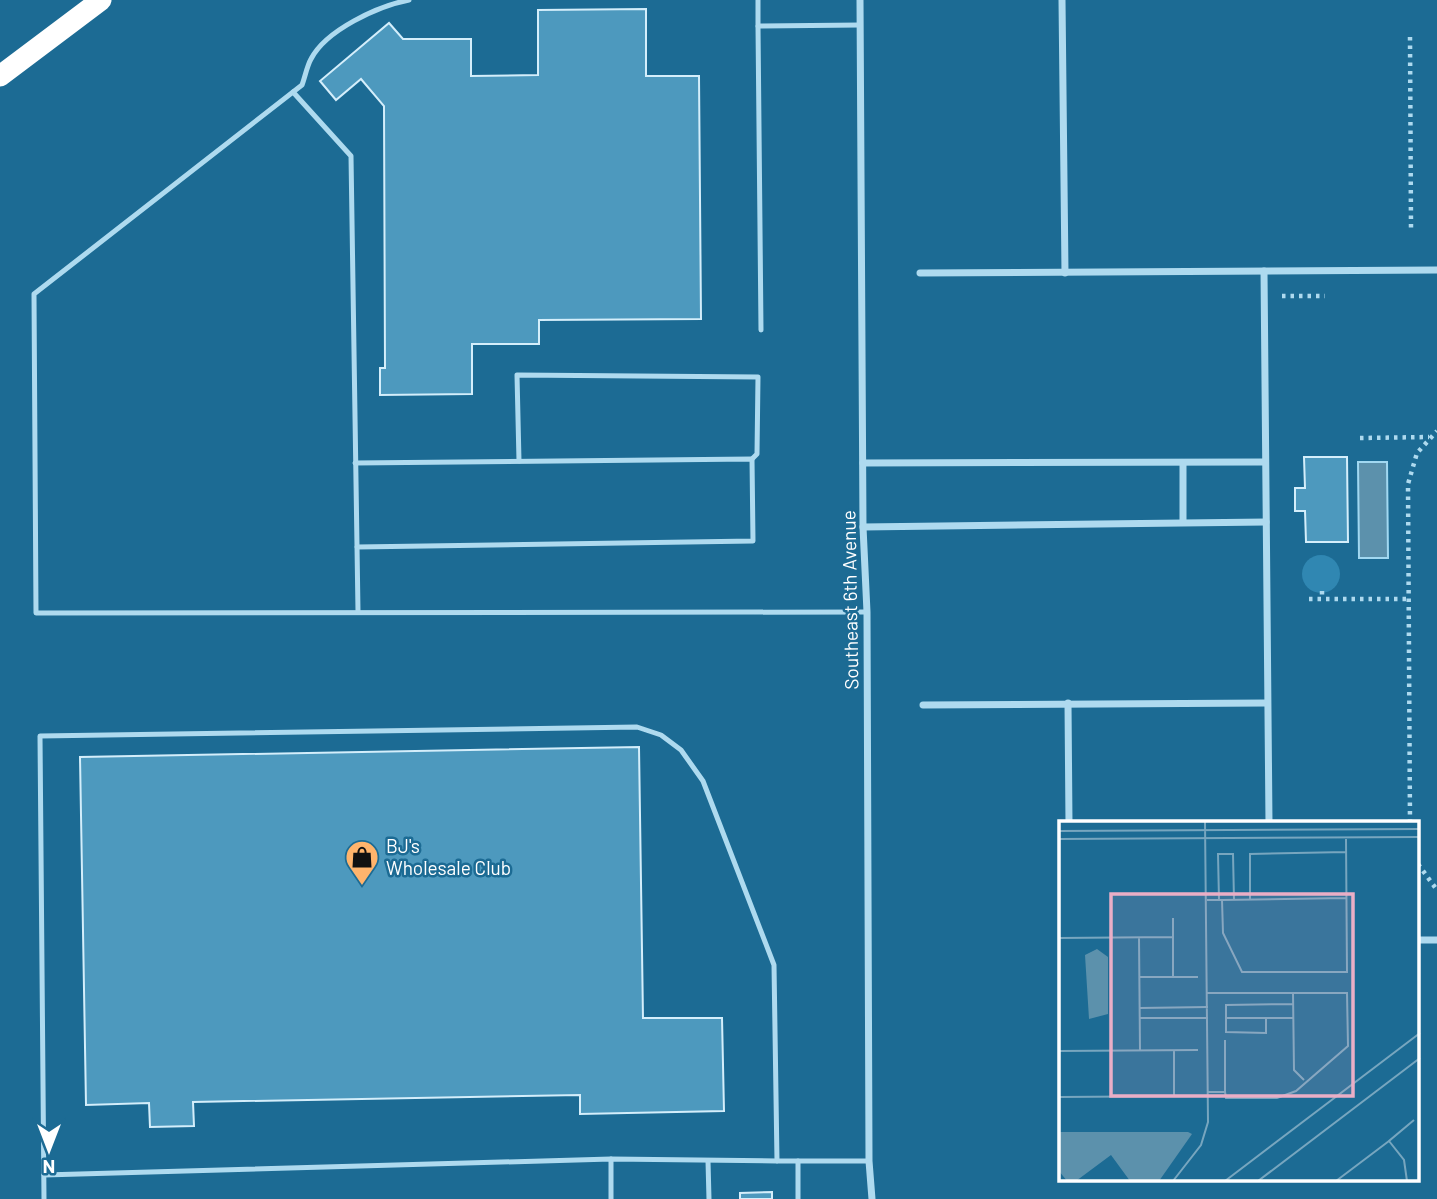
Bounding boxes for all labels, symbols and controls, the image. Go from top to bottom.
street label: Southeast 6th Avenue [836,510,863,690]
inset map [1059,821,1420,1182]
place label: BJ's Wholesale Club [386,834,511,879]
shop icon: BJ's Wholesale Club [343,838,381,887]
north arrow [14,1115,84,1185]
text: N [43,1156,55,1179]

